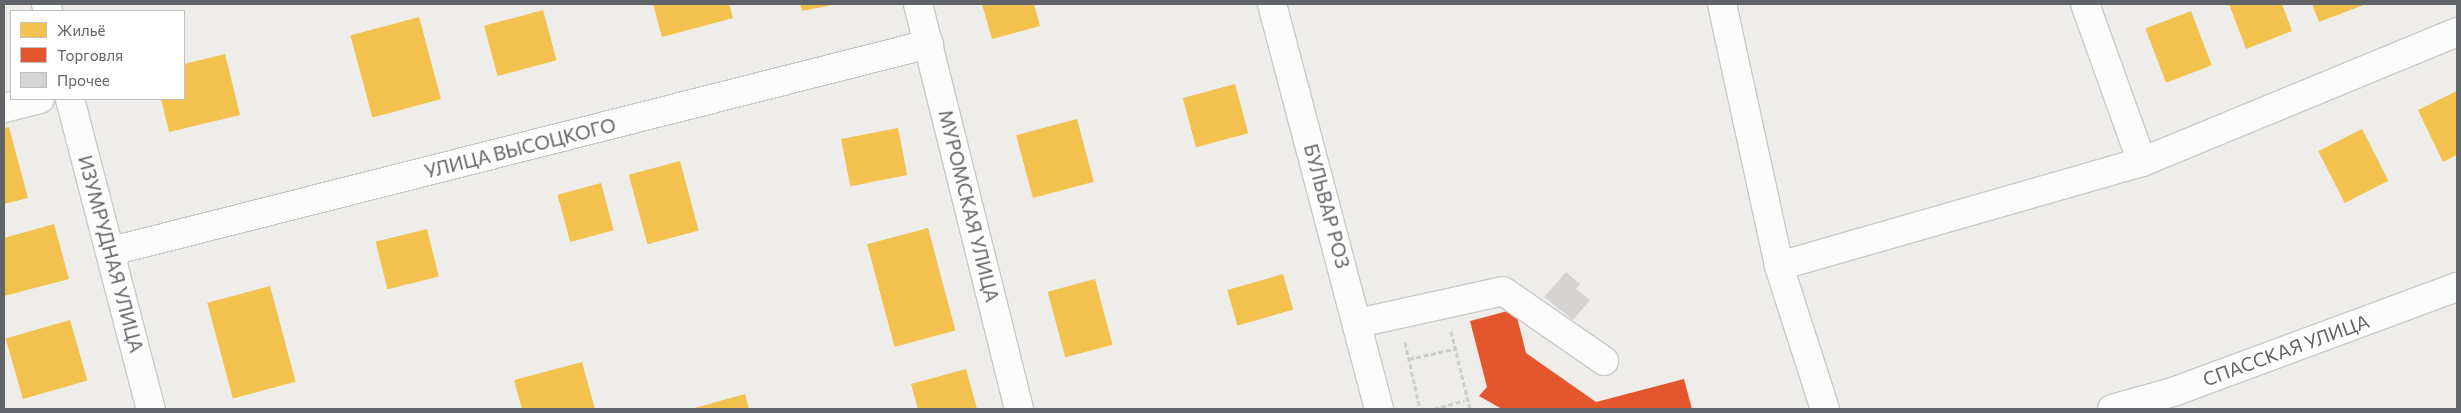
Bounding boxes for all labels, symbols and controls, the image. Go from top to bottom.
legend [10,10,185,100]
text: Жильё [57,21,105,39]
text: Торговля [57,46,123,64]
text: Прочее [57,71,110,89]
street label: МУРОМСКАЯ УЛИЦА [934,107,1004,305]
street label: УЛИЦА ВЫСОЦКОГО [422,113,618,183]
street label: БУЛЬВАР РОЗ [1299,141,1355,271]
street label: ИЗУМРУДНАЯ УЛИЦА [74,153,148,355]
street label: СПАССКАЯ УЛИЦА [2200,309,2372,391]

